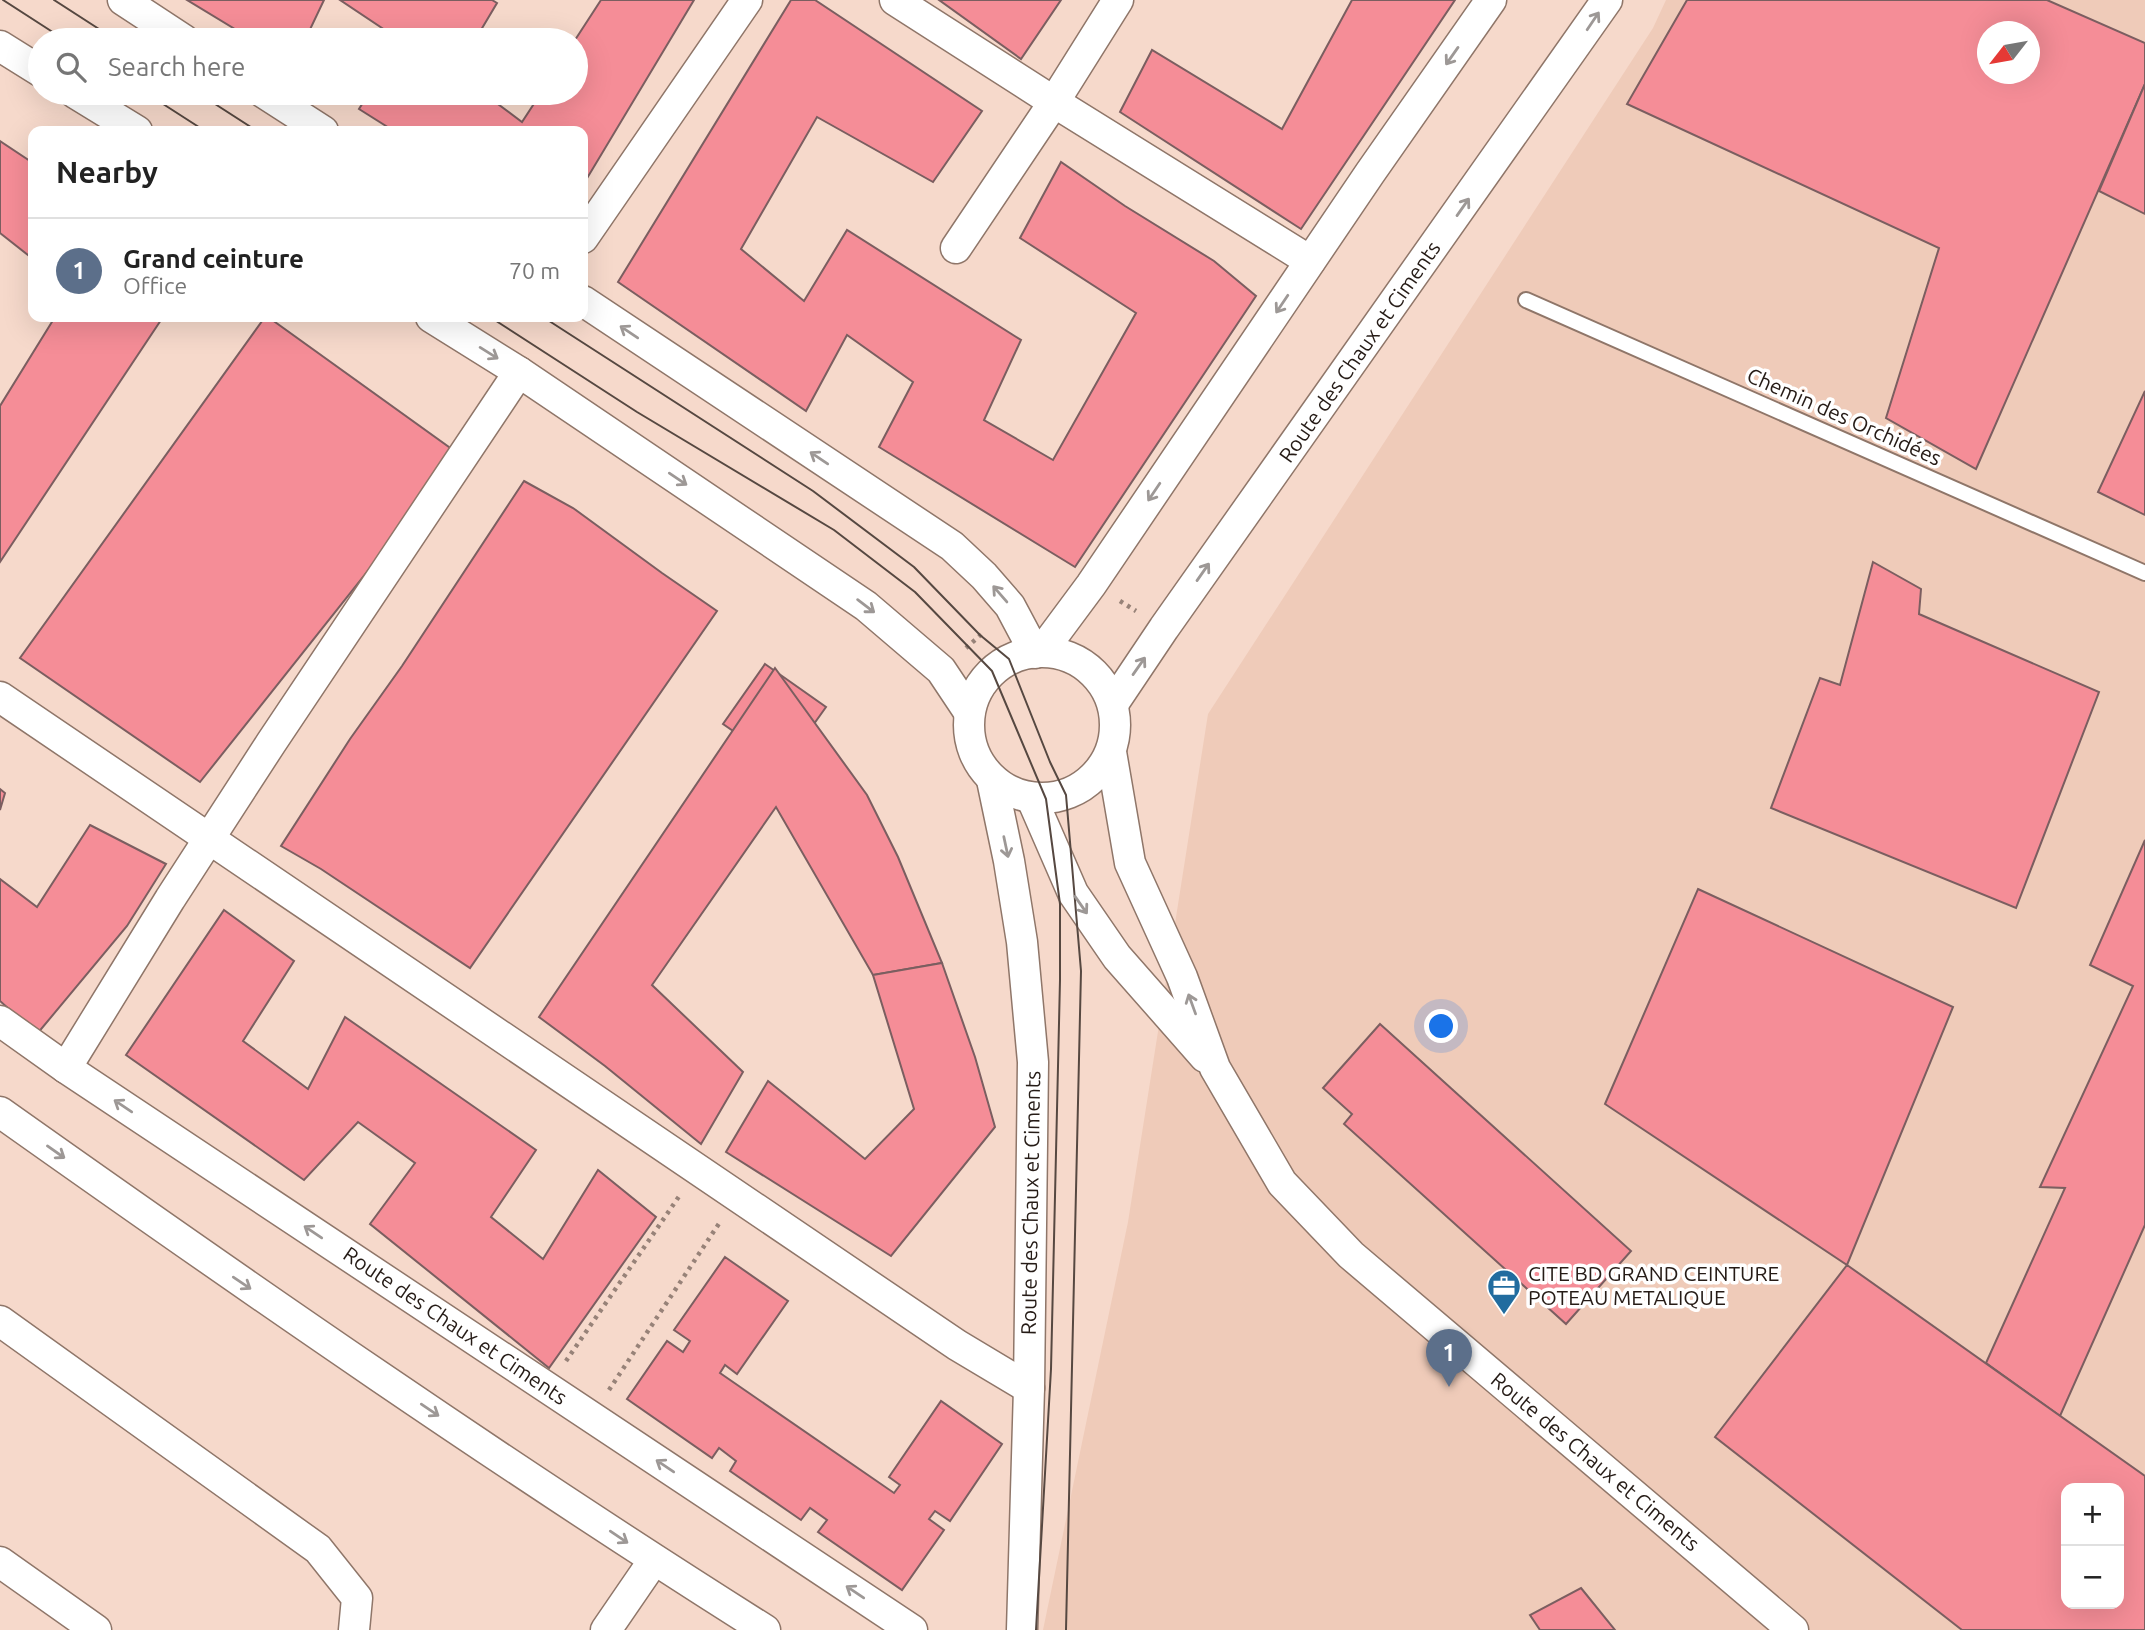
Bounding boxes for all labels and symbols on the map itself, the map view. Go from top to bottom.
one-way arrow [1586,12,1600,31]
north arrow [1977,21,2040,84]
one-way arrow [1445,46,1459,65]
one-way arrow [1456,198,1470,217]
street label: Route des Chaux et Ciments [1273,236,1445,467]
one-way arrow [1274,294,1289,313]
one-way arrow [620,325,640,339]
one-way arrow [478,346,498,360]
street label: Chemin des Orchidées [1744,362,1945,470]
one-way arrow [810,450,829,465]
one-way arrow [668,471,687,486]
one-way arrow [1147,482,1161,501]
one-way arrow [1196,563,1210,582]
one-way arrow [992,586,1008,604]
one-way arrow [857,599,875,614]
one-way arrow [1132,657,1146,676]
one-way arrow [1000,835,1014,858]
one-way arrow [1074,895,1088,914]
one-way arrow [1184,993,1197,1015]
your location [1424,1009,1458,1043]
street label: Route des Chaux et Ciments [1016,1071,1044,1335]
one-way arrow [114,1098,134,1112]
one-way arrow [46,1145,65,1159]
one-way arrow [304,1224,323,1239]
street label: Route des Chaux et Ciments [339,1241,572,1409]
place label: CITE BD GRAND CEINTURE POTEAU METALIQUE [1528,1261,1779,1309]
office icon: CITE BD GRAND CEINTURE POTEAU METALIQUE [1485,1267,1523,1316]
one-way arrow [232,1276,251,1290]
pin: 1 [1426,1329,1472,1387]
street label: Route des Chaux et Ciments [1487,1367,1705,1555]
one-way arrow [420,1403,440,1417]
one-way arrow [656,1459,676,1473]
one-way arrow [609,1529,628,1544]
one-way arrow [846,1585,865,1599]

